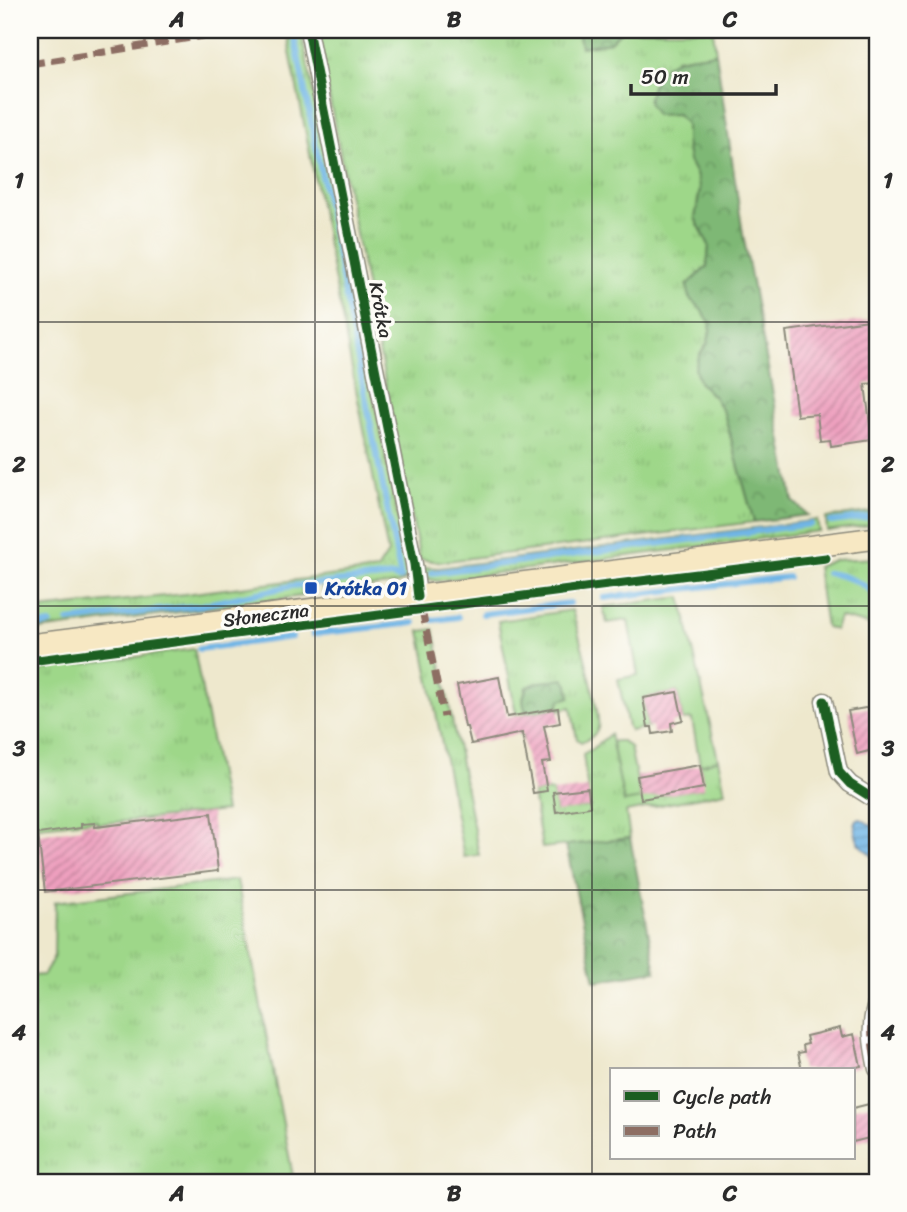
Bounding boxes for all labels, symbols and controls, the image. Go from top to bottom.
text: A [168,0,185,40]
text: B [447,0,462,40]
text: C [722,0,738,40]
scale bar [631,52,776,96]
text: 50 m [641,58,689,96]
text: 1 [14,160,24,201]
text: 1 [883,160,893,201]
street label: Krótka [359,279,403,342]
text: 2 [11,444,26,485]
text: 2 [880,444,895,485]
place label: Krótka 01 [324,572,407,605]
marker: Krótka 01 [303,580,319,596]
street label: Słoneczna [221,593,311,637]
text: 3 [12,728,26,769]
text: 3 [881,728,895,769]
text: 4 [11,1012,27,1053]
text: 4 [880,1012,896,1053]
legend [610,1068,855,1160]
text: Cycle path [673,1078,772,1116]
text: Path [673,1112,716,1150]
text: A [168,1173,185,1212]
text: B [447,1173,462,1212]
text: C [722,1173,738,1212]

